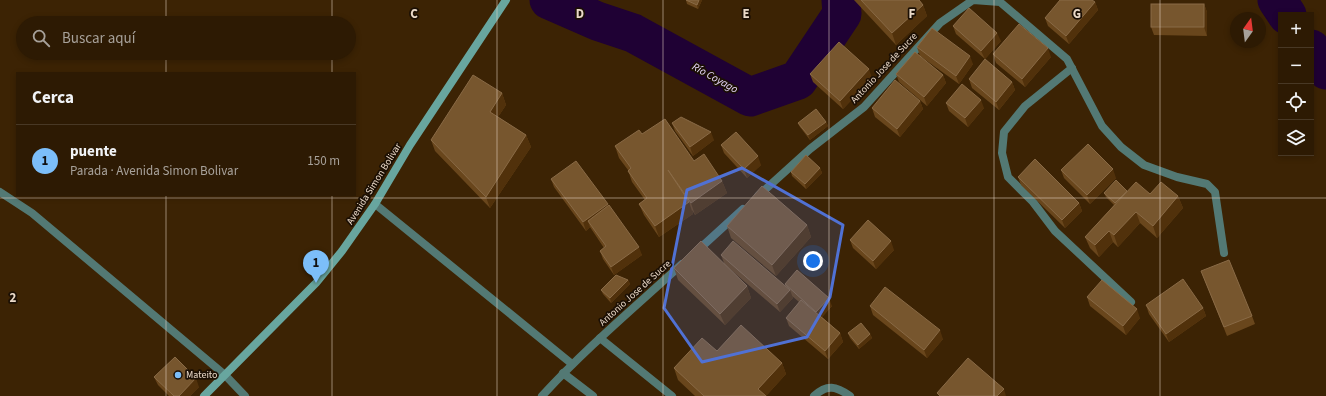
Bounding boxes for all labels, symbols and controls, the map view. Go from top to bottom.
text: C [410,5,418,23]
text: D [576,5,584,23]
text: E [742,5,750,23]
text: F [909,5,916,23]
text: G [1073,5,1081,23]
north arrow [1230,12,1266,48]
map controls [1278,12,1314,156]
button: + [1278,12,1314,48]
search box [16,16,356,60]
icon: search [30,27,52,49]
text: Buscar aquí [62,28,135,49]
street label: Antonio Jose de Sucre [847,29,921,107]
button: − [1278,48,1314,84]
water label: Río Coyago [689,59,741,97]
button: locate [1278,84,1314,120]
text: Cerca [32,86,74,110]
button: layers [1278,120,1314,156]
street label: Avenida Simon Bolivar [343,140,405,227]
text: puente [70,141,117,162]
text: 1 [42,152,48,170]
text: 150 m [307,152,340,170]
text: Parada · Avenida Simon Bolivar [70,162,238,180]
pin: 1 [303,250,329,283]
your location [803,251,823,271]
street label: Antonio Jose de Sucre [596,257,674,329]
text: 2 [10,289,17,307]
place label: Mateito [186,368,218,382]
marker: Mateito [173,370,183,380]

